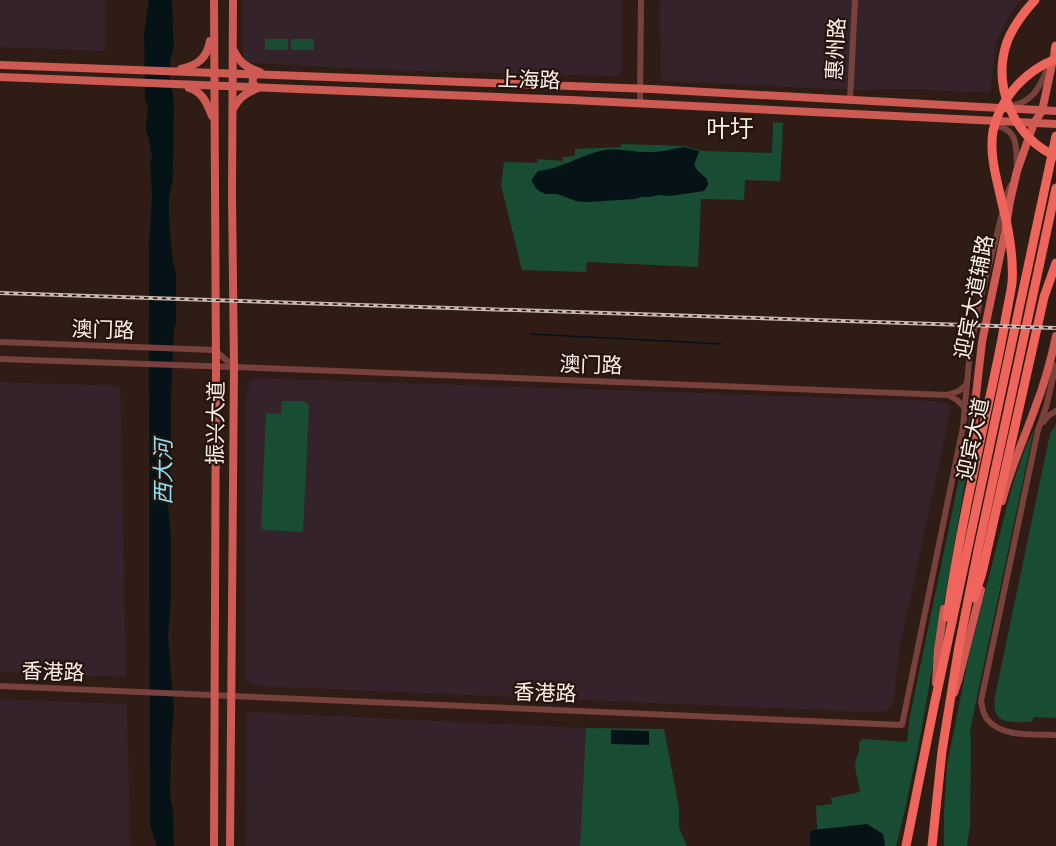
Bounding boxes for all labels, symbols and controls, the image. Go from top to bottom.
street label: 惠州路 [822,17,850,81]
street label: 上海路 [497,67,561,93]
district label: 叶圩 [706,115,754,143]
street label: 迎宾大道辅路 [950,233,998,361]
street label: 澳门路 [71,317,135,343]
street label: 澳门路 [559,352,623,378]
street label: 振兴大道 [203,381,229,465]
street label: 迎宾大道 [953,395,993,483]
water label: 西大河 [151,435,176,505]
street label: 香港路 [21,659,85,685]
street label: 香港路 [513,680,577,706]

